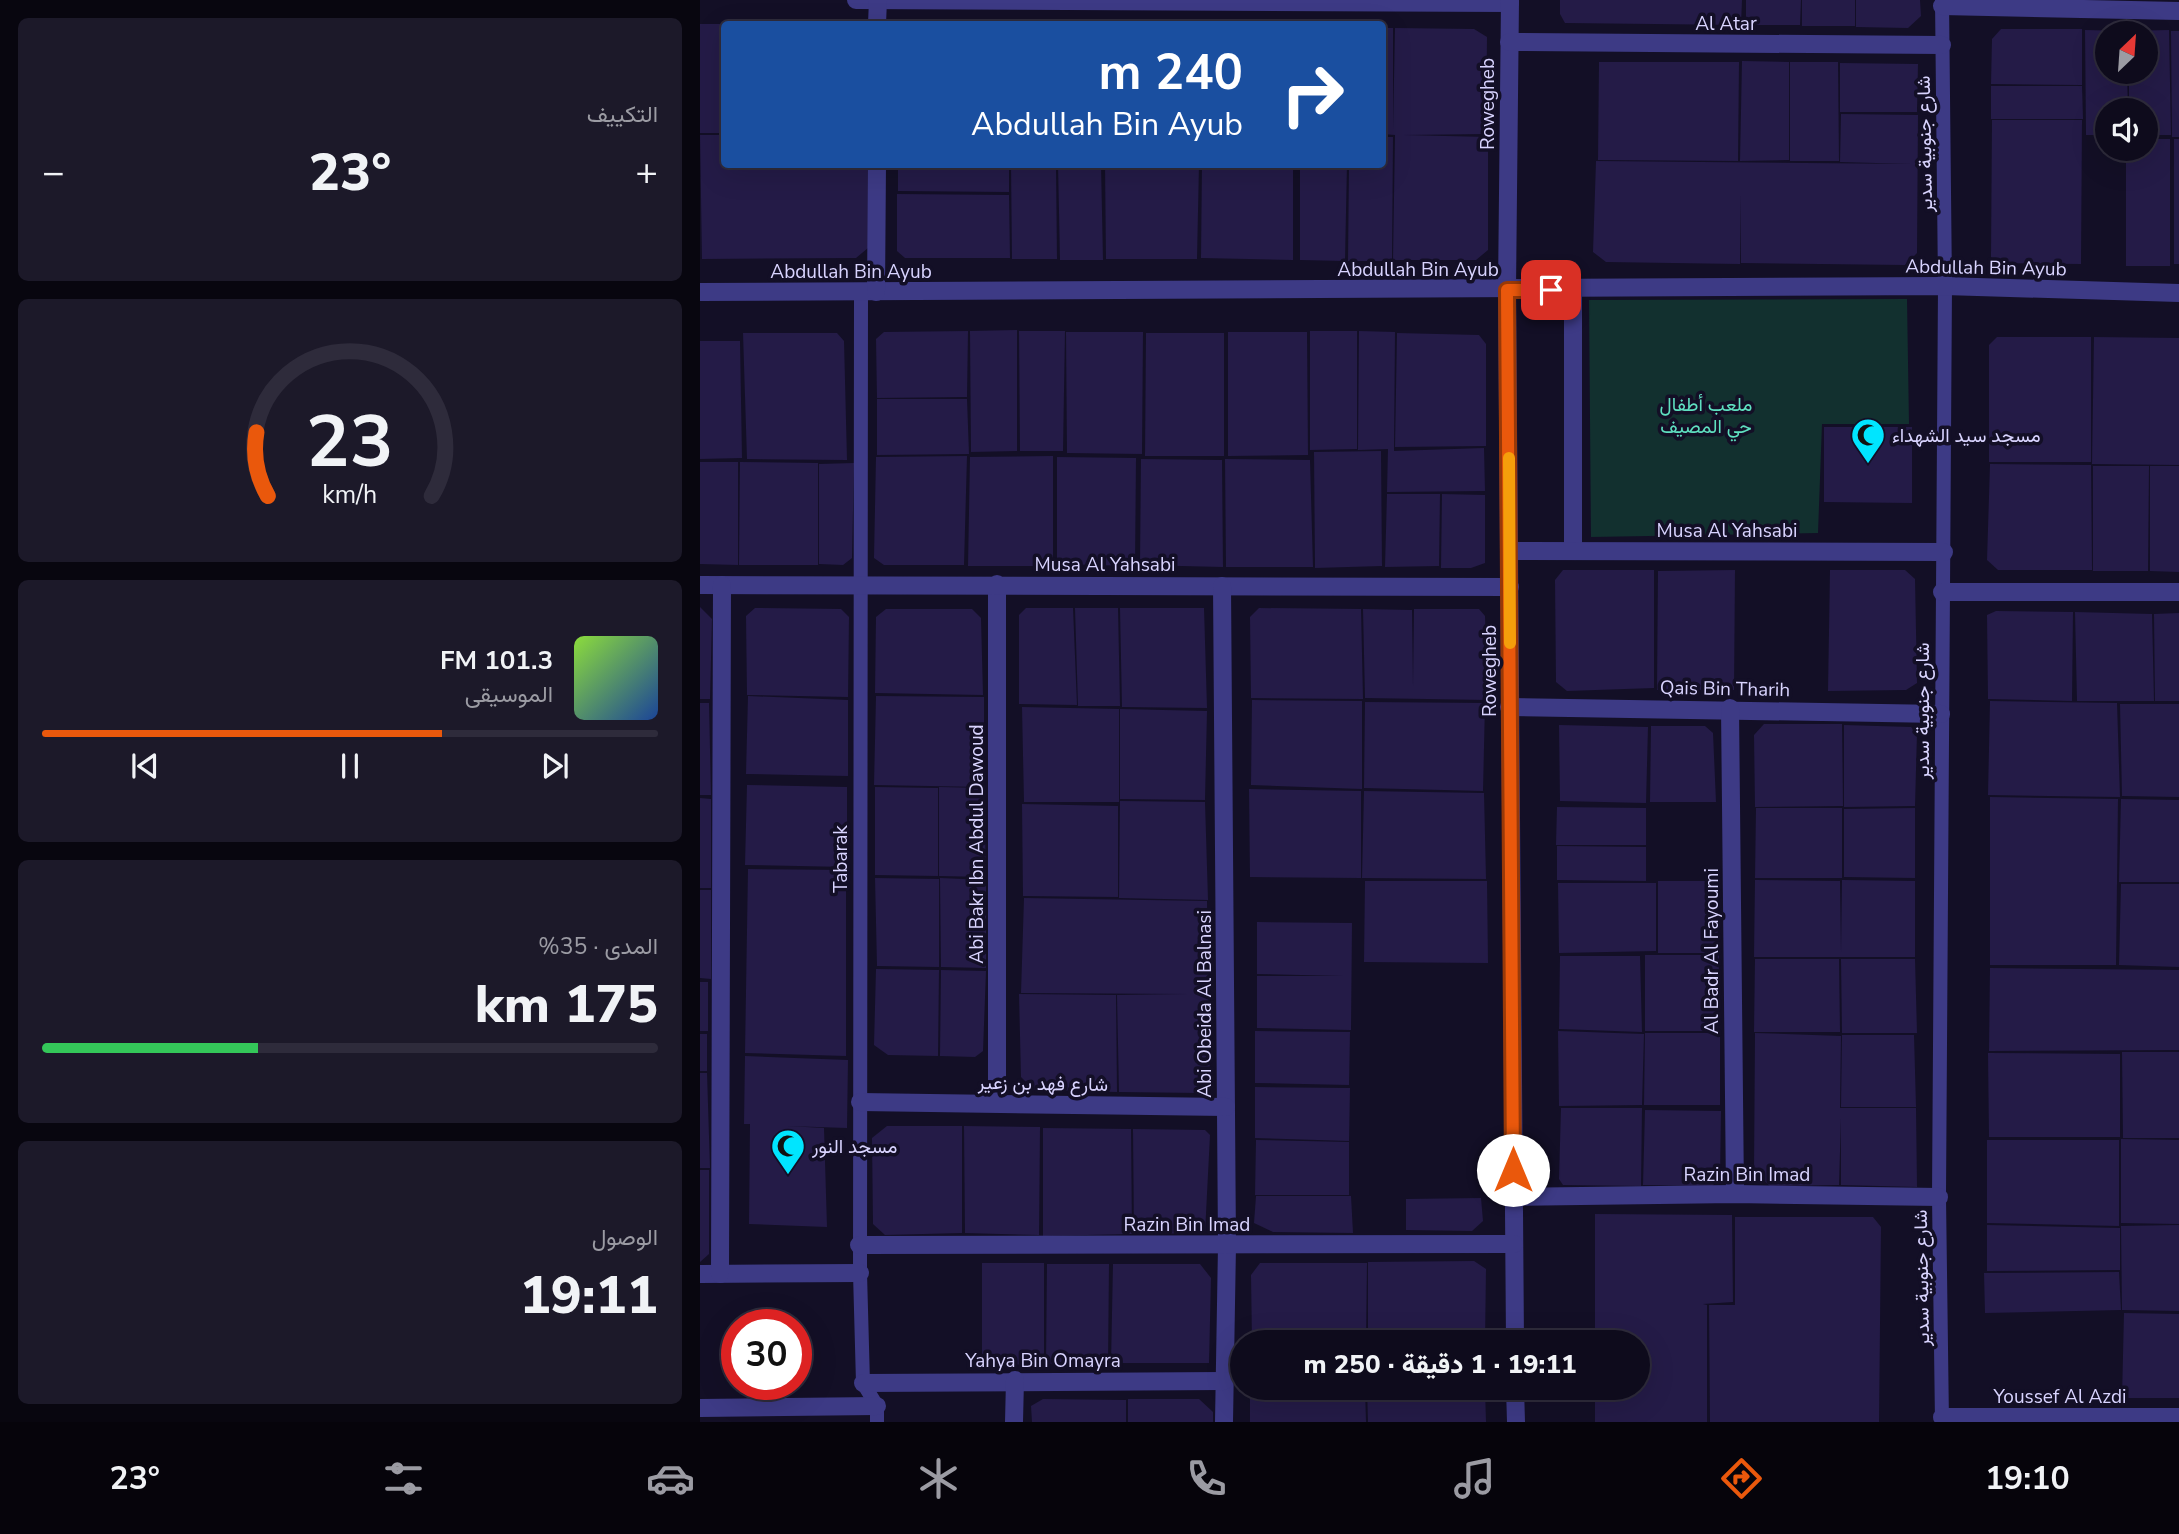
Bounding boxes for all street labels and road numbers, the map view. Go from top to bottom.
street label: Al Atar [1695,11,1757,37]
street label: Rowegheb [1475,58,1501,150]
street label: شارع جنوبية سدير [1911,75,1939,214]
street label: Abdullah Bin Ayub [1905,254,2067,282]
street label: Abdullah Bin Ayub [1337,257,1499,283]
street label: Abdullah Bin Ayub [770,259,932,285]
street label: Musa Al Yahsabi [1657,518,1797,544]
street label: Musa Al Yahsabi [1035,552,1175,578]
street label: Rowegheb [1477,625,1503,717]
street label: شارع جنوبية سدير [1910,643,1936,780]
street label: Qais Bin Tharih [1660,675,1790,703]
street label: Abi Bakr Ibn Abdul Dawoud [964,724,990,964]
street label: Tabarak [828,825,854,893]
street label: Al Badr Al Fayoumi [1699,868,1725,1034]
street label: Abi Obeida Al Balnasi [1192,910,1218,1098]
street label: شارع فهد بن زعير [977,1070,1108,1098]
street label: Razin Bin Imad [1684,1162,1810,1188]
street label: شارع جنوبية سدير [1908,1209,1936,1348]
street label: Razin Bin Imad [1124,1212,1250,1238]
street label: Yahya Bin Omayra [964,1348,1121,1374]
street label: Youssef Al Azdi [1993,1384,2126,1410]

